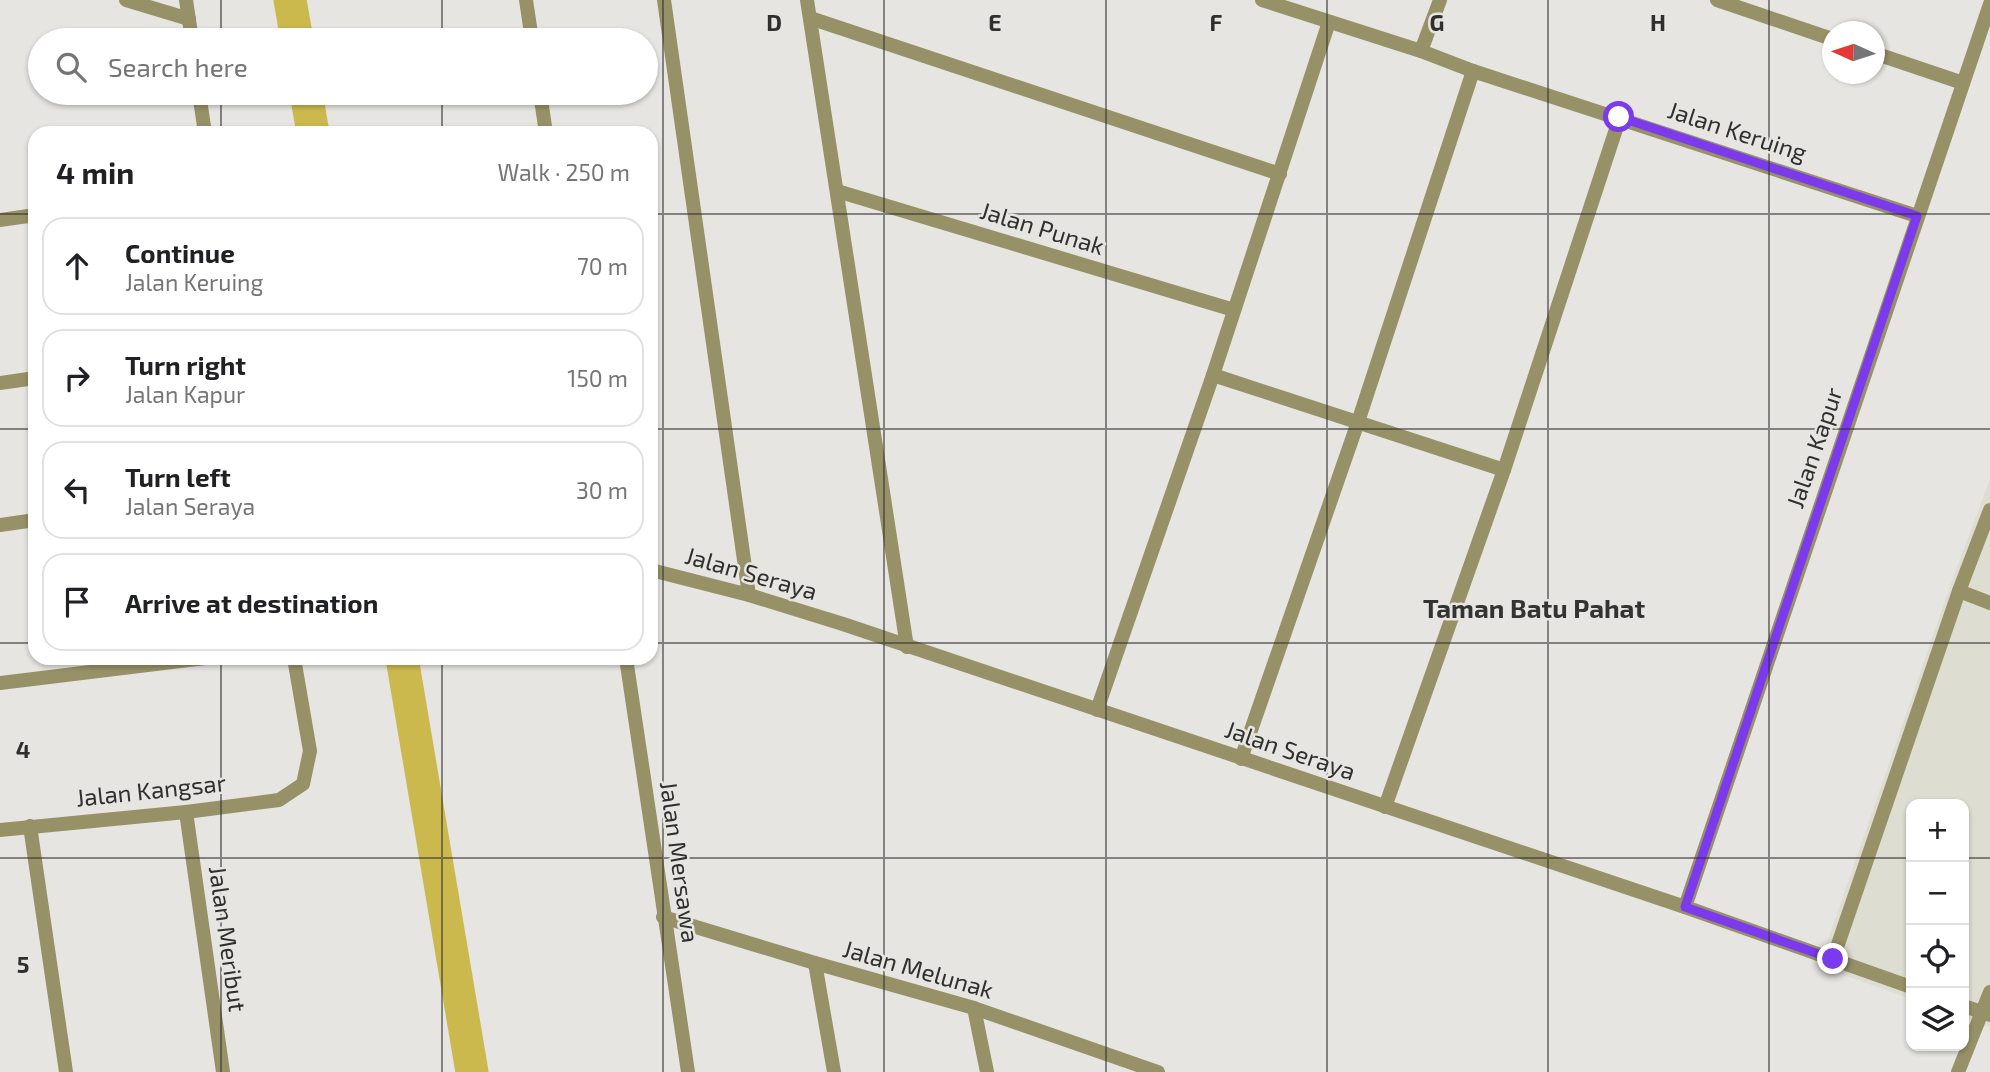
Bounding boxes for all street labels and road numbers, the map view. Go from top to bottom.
street label: Jalan Keruing [1664,94,1811,167]
street label: Jalan Punak [977,195,1108,260]
street label: Jalan Kapur [1779,383,1848,512]
street label: Jalan Seraya [682,540,821,605]
street label: Jalan Seraya [1222,714,1359,785]
street label: Jalan Kangsar [74,767,228,812]
street label: Jalan Mersawa [655,779,706,944]
street label: Jalan Meribut [204,864,253,1014]
street label: Jalan Melunak [840,933,997,1004]

